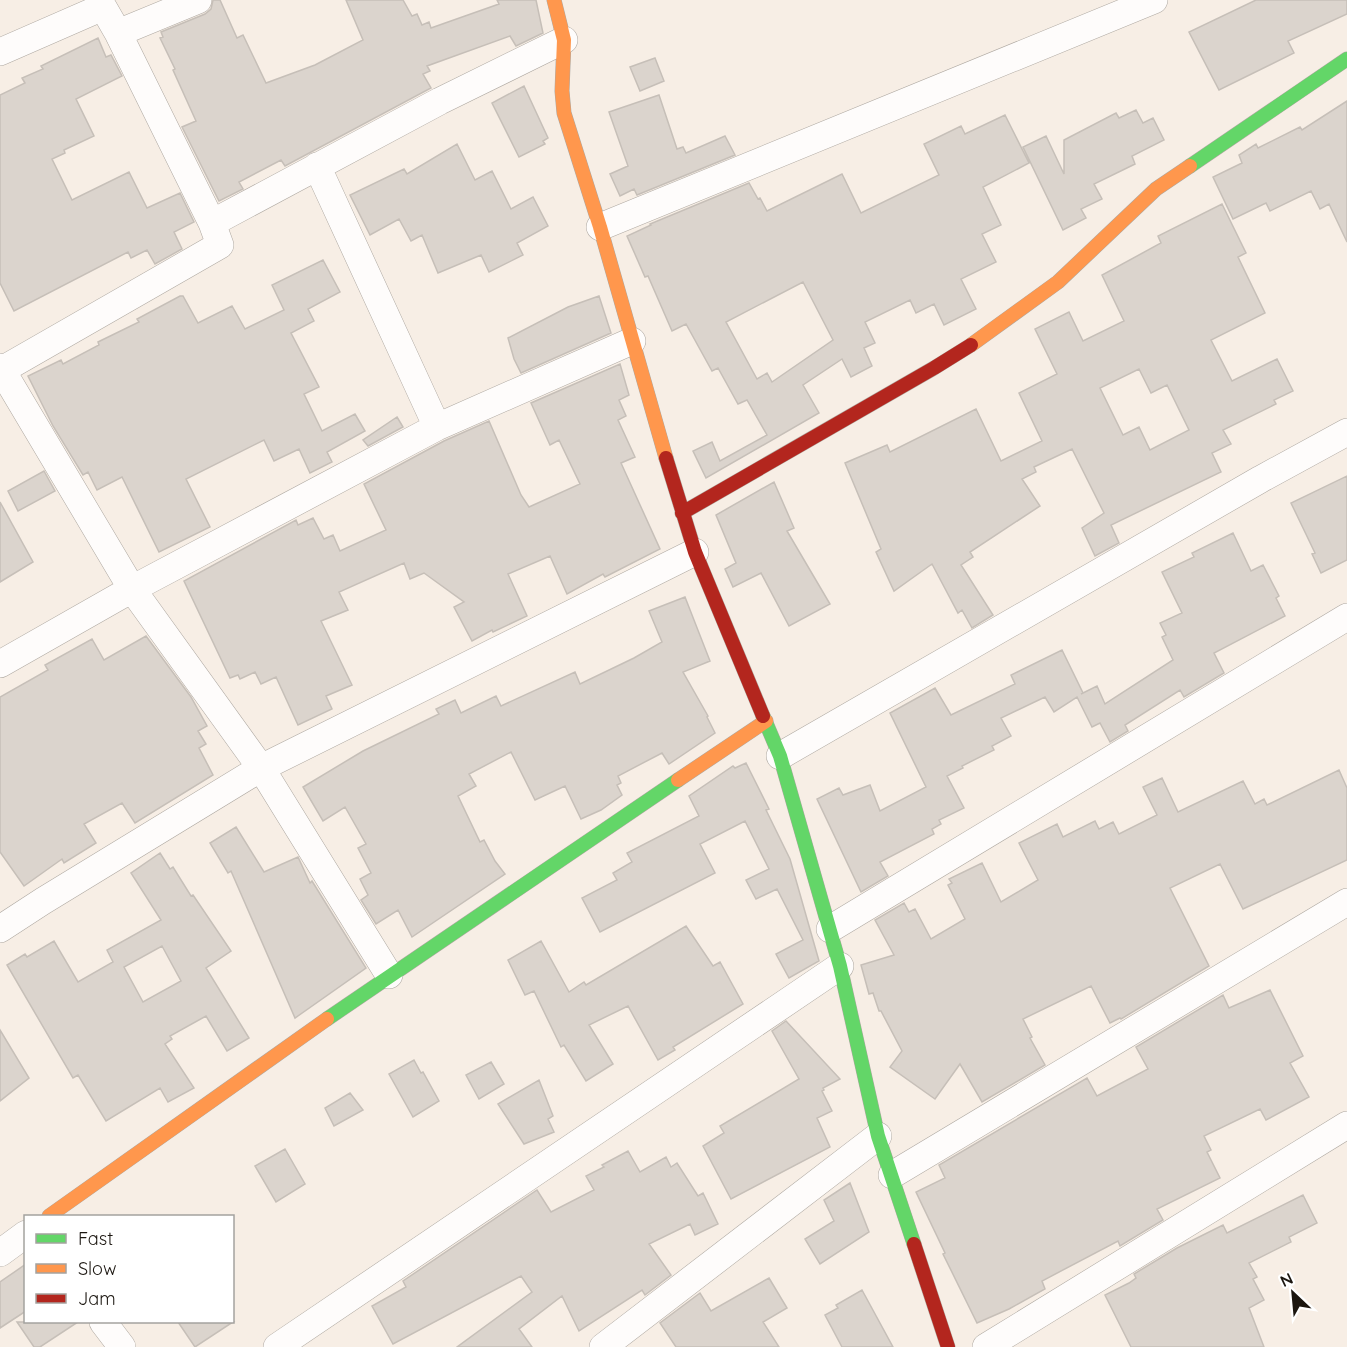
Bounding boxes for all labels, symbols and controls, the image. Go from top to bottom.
legend [24,1215,234,1323]
text: Fast [78,1227,113,1250]
text: Slow [78,1257,116,1280]
north arrow [1263,1263,1323,1323]
text: N [1277,1268,1296,1291]
text: Jam [78,1287,116,1310]

